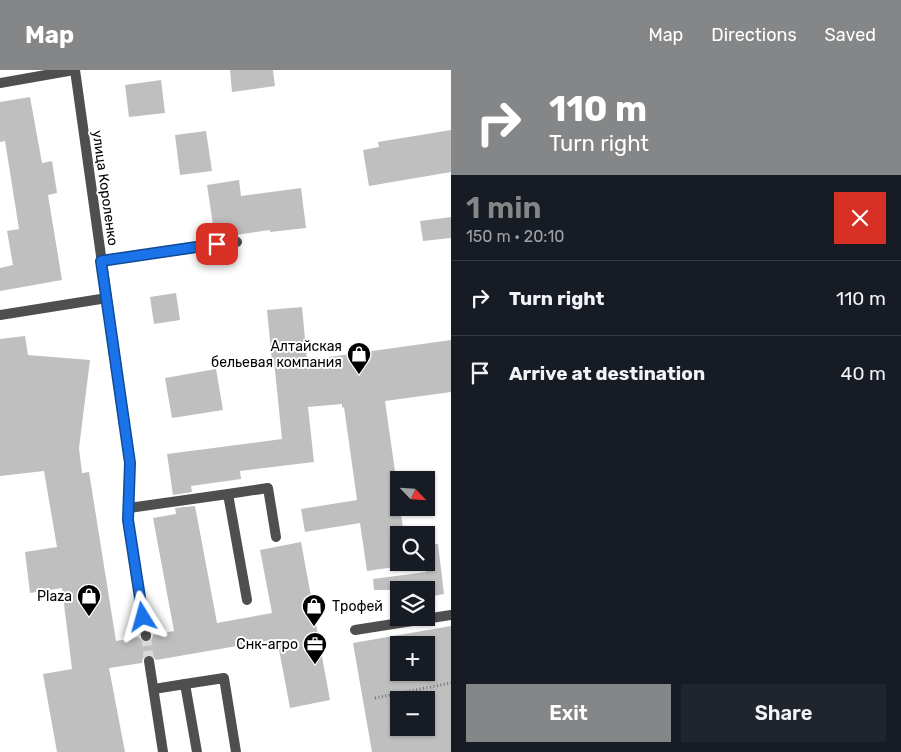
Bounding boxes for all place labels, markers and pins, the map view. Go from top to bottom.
pin [196,223,238,265]
place label: Алтайская бельевая компания [211,338,342,371]
shop icon: Алтайская бельевая компания [346,341,372,375]
shop icon: Plaza [76,583,102,617]
place label: Plaza [37,588,72,605]
shop icon: Трофей [301,593,327,627]
place label: Трофей [332,598,383,615]
office icon: Снк-агро [302,631,328,665]
place label: Снк-агро [236,636,298,653]

